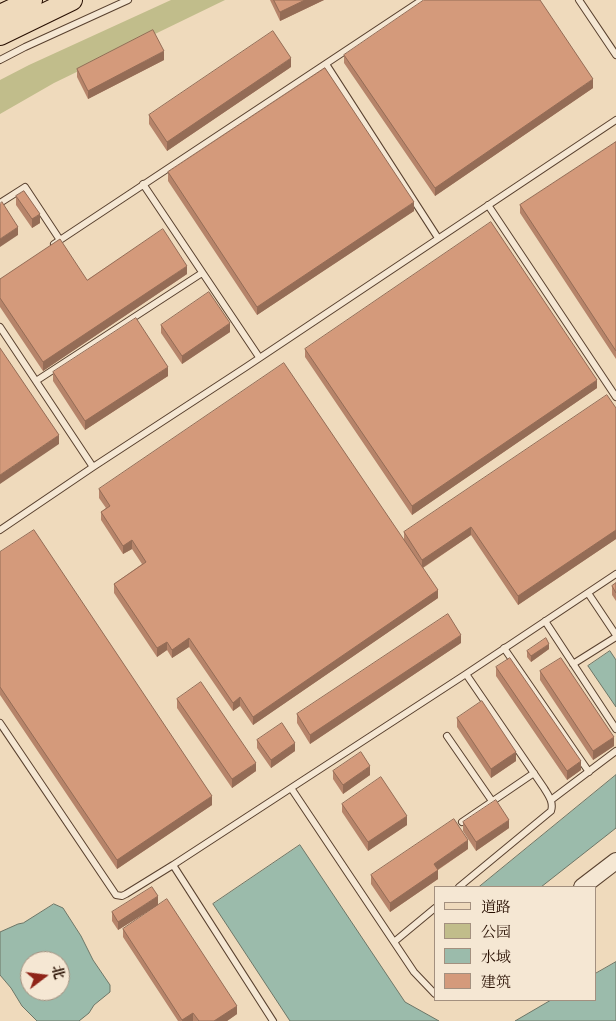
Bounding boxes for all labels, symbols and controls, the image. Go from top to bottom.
legend [434,886,596,1001]
text: 道路 [481,896,511,917]
text: 公园 [481,921,511,942]
text: 水域 [481,946,511,967]
north arrow [20,951,70,1001]
text: 北 [47,963,70,982]
text: 建筑 [481,971,511,992]

